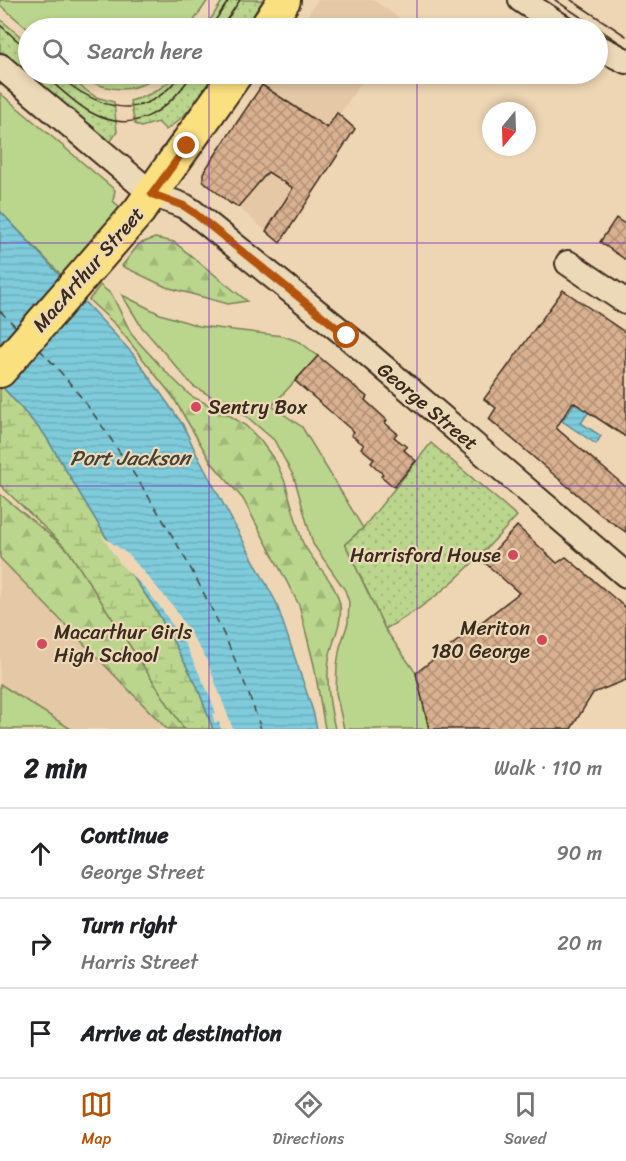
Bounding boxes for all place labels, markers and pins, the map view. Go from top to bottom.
place label: Sentry Box [208,390,308,425]
marker: Sentry Box [189,400,203,414]
place label: Harrisford House [350,538,501,573]
marker: Harrisford House [506,548,520,562]
place label: Meriton 180 George [431,611,530,669]
place label: Macarthur Girls High School [54,615,193,673]
marker: Meriton 180 George [535,633,549,647]
marker: Macarthur Girls High School [35,637,49,651]

